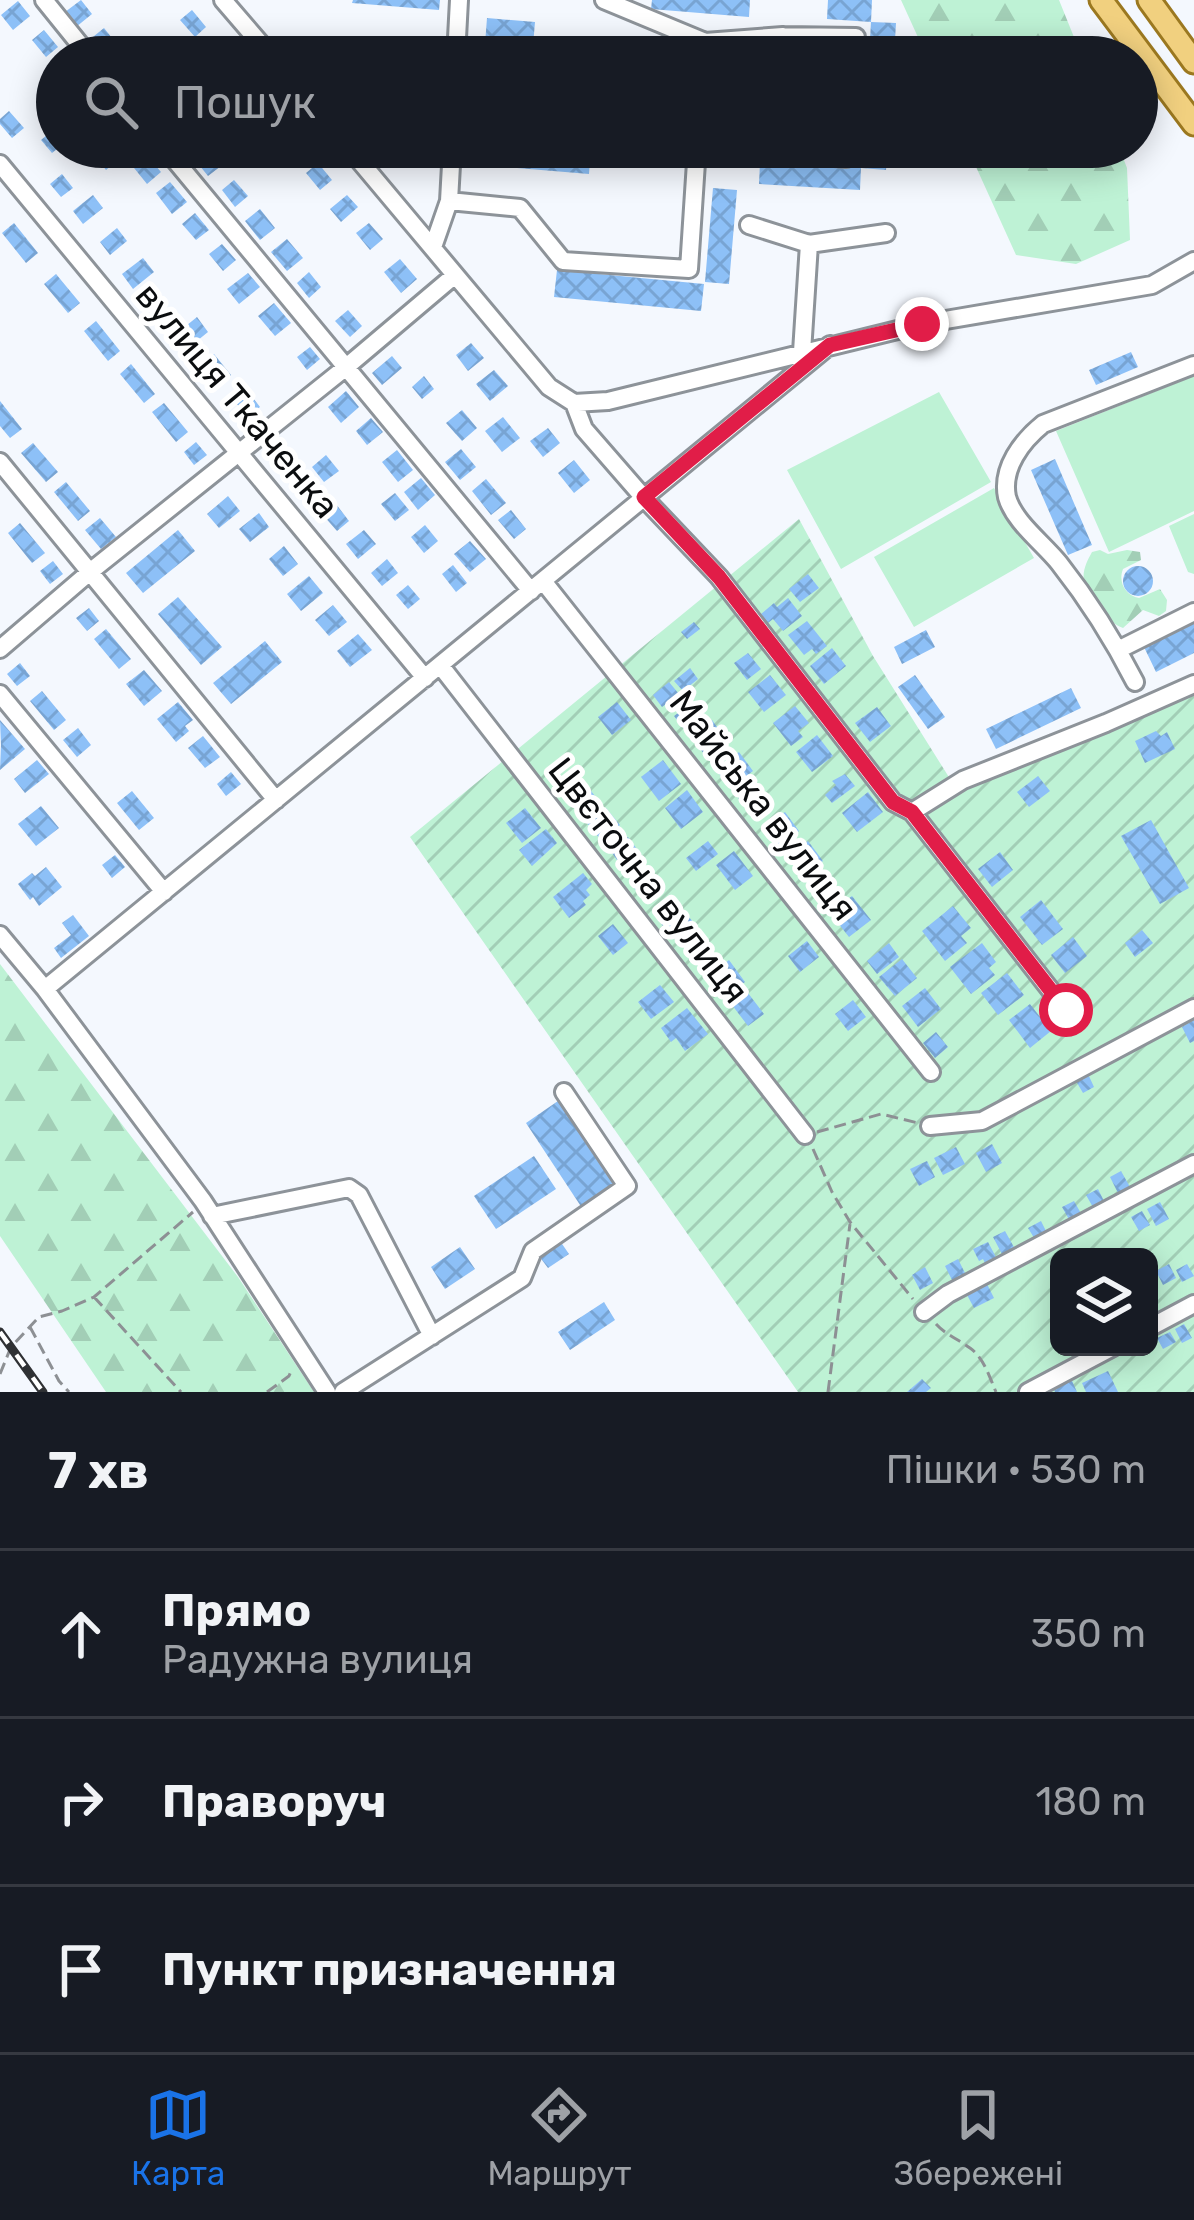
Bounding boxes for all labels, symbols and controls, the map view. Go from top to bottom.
search box [36,36,1158,168]
icon: search [78,69,144,135]
text: Пошук [174,76,316,129]
street label: вулиця Ткаченка [127,274,348,527]
route end [895,297,949,351]
street label: Майська вулиця [661,682,867,929]
street label: Цвєточна вулиця [539,749,758,1012]
route start [1039,983,1093,1037]
map controls [1050,1248,1158,1356]
button: layers [1050,1248,1158,1356]
text: 7 хв [48,1440,149,1501]
text: Пішки · 530 m [886,1447,1146,1493]
text: Прямо [162,1584,311,1637]
icon: ahead [48,1601,114,1667]
text: 350 m [1030,1611,1146,1657]
text: Радужна вулиця [162,1637,473,1683]
icon: right [48,1769,114,1835]
text: Праворуч [162,1775,387,1828]
text: 180 m [1036,1779,1146,1825]
icon: arrive [48,1937,114,2003]
text: Пункт призначення [162,1943,617,1996]
tab: Карта [131,2082,225,2193]
tab: Маршрут [487,2082,631,2193]
tab: Збережені [894,2082,1063,2193]

